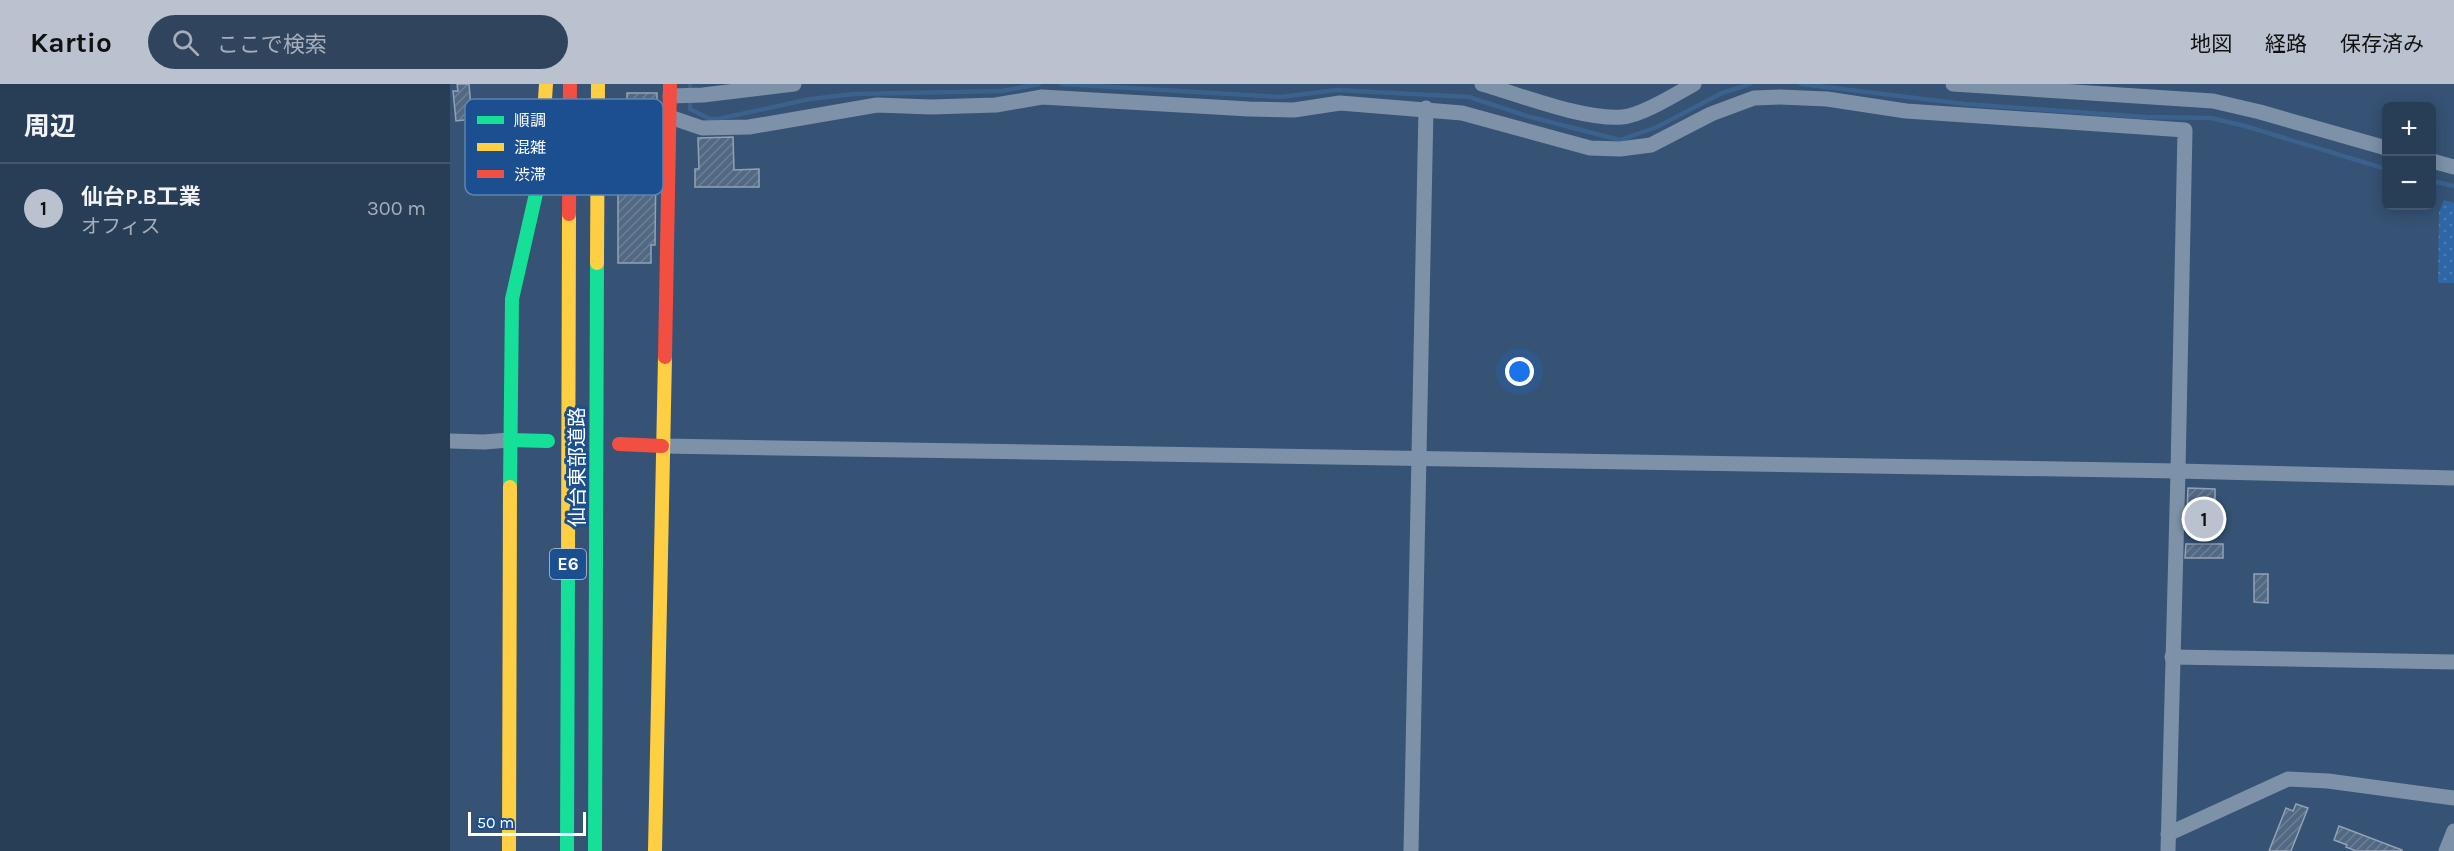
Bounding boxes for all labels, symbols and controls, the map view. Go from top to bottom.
search box [148,15,568,69]
text: Kartio [30,26,112,59]
icon: search [169,26,202,59]
text: ここで検索 [217,32,327,58]
text: 地図 [2190,32,2232,56]
text: 経路 [2265,32,2307,56]
text: 保存済み [2340,32,2424,56]
legend [465,99,663,195]
map controls [2382,102,2436,210]
button: + [2382,102,2436,156]
text: 周辺 [24,111,76,142]
text: 順調 [514,111,546,130]
text: 混雑 [514,138,546,157]
button: − [2382,156,2436,210]
text: 渋滞 [514,165,546,184]
text: 仙台P.B工業 [81,184,201,210]
text: 1 [40,197,47,220]
text: 300 m [367,197,426,220]
text: オフィス [81,215,161,238]
your location [1505,357,1534,386]
street label: 仙台東部道路 [566,407,589,527]
pin: 1 [2184,496,2224,542]
road number: E6 [550,549,586,579]
scale bar [468,809,586,836]
text: 50 m [477,813,514,832]

